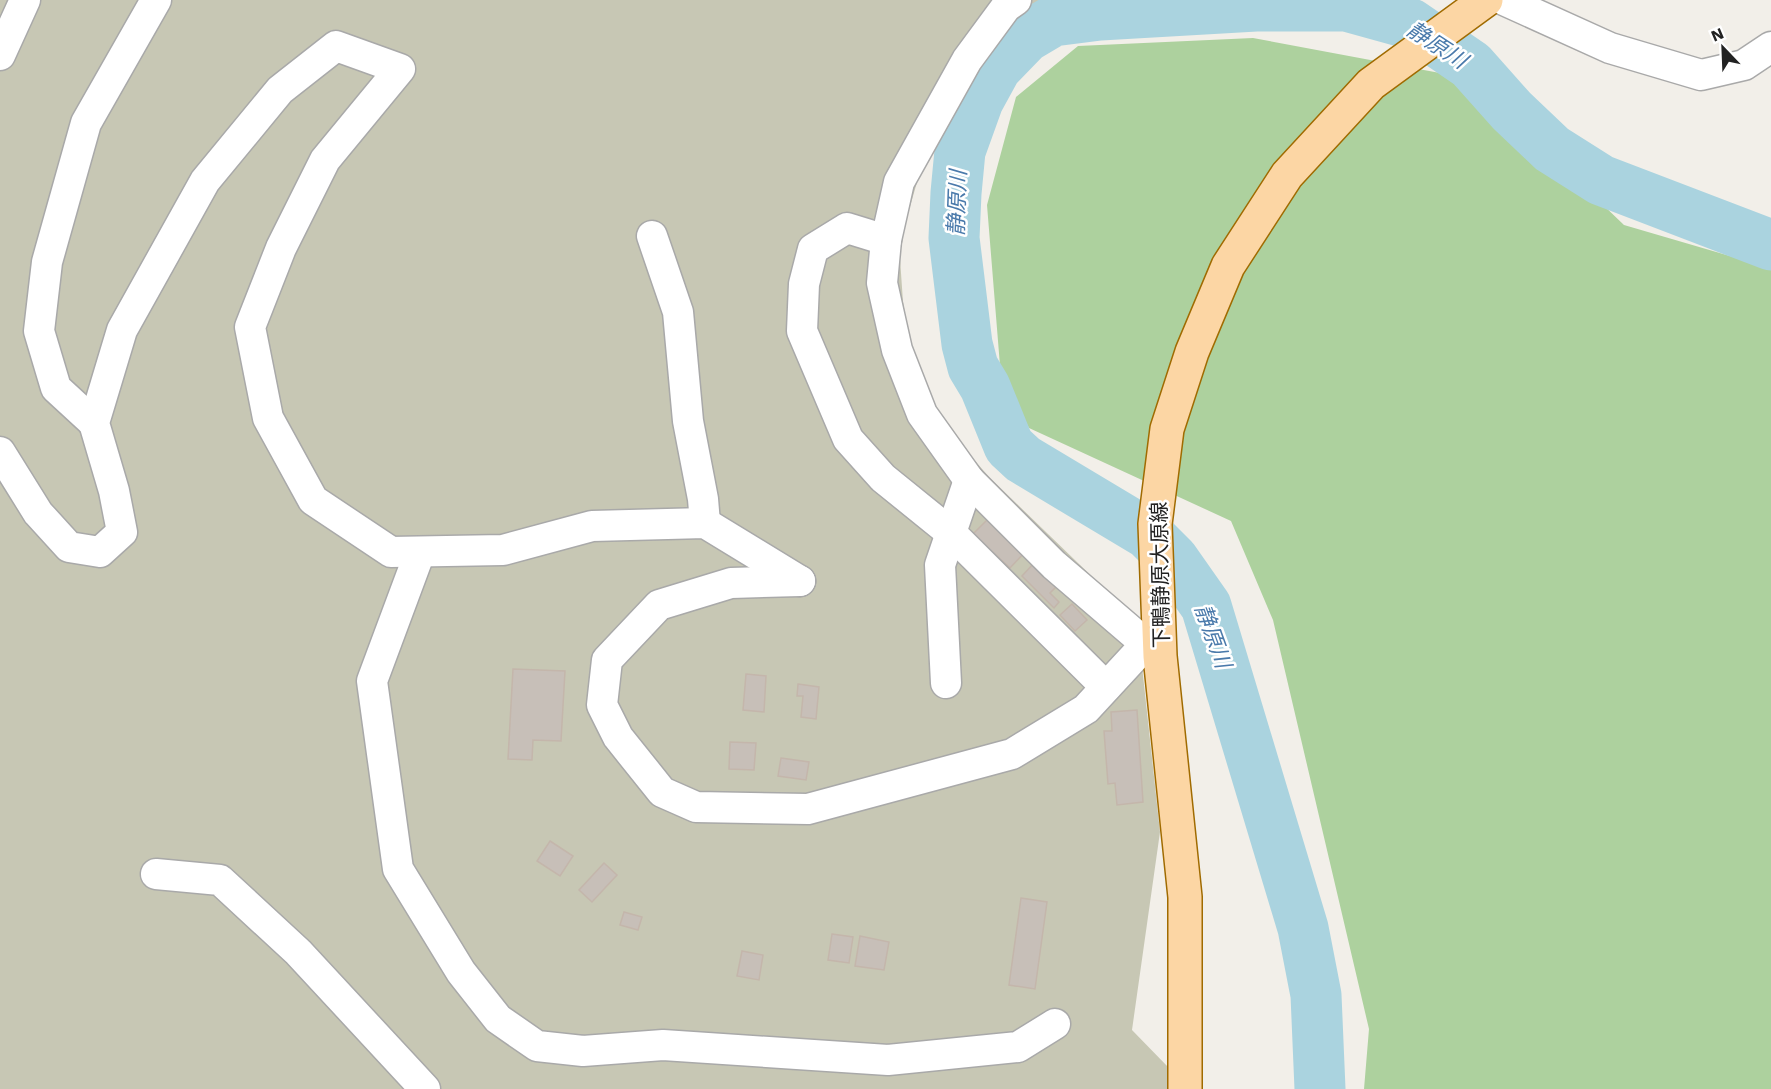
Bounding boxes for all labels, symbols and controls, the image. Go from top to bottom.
water label: 静原川 [1403,17,1473,75]
north arrow [1693,18,1753,78]
text: N [1708,24,1727,46]
water label: 静原川 [943,168,971,236]
street label: 下鴨静原大原線 [1146,501,1174,649]
water label: 静原川 [1190,601,1237,673]

